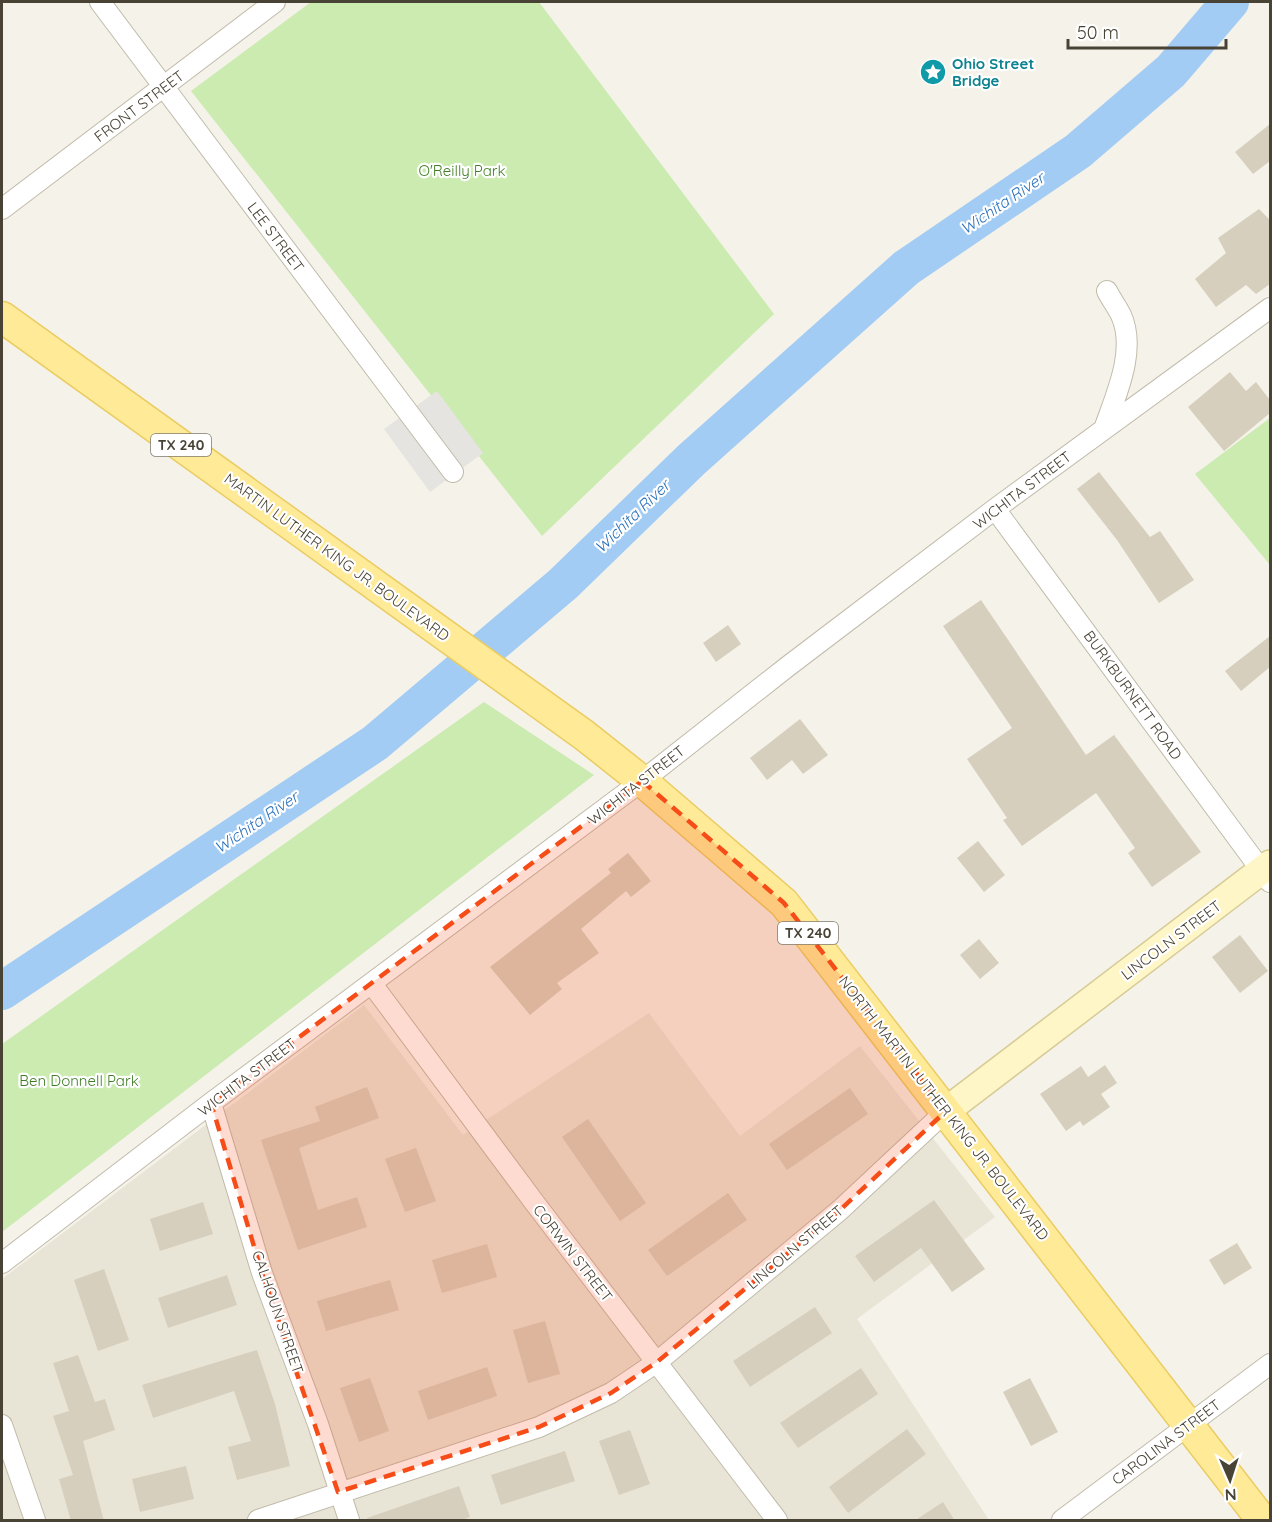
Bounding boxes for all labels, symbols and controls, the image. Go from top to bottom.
scale bar [1068,12,1226,50]
text: 50 m [1077,21,1119,44]
place label: Ohio Street Bridge [952,54,1034,90]
place icon: Ohio Street Bridge [918,57,948,87]
street label: FRONT STREET [90,66,188,146]
park label: O'Reilly Park [418,161,506,180]
water label: Wichita River [956,167,1049,238]
street label: LEE STREET [244,198,308,276]
road number: TX 240 [151,434,211,456]
street label: WICHITA STREET [969,447,1075,533]
street label: MARTIN LUTHER KING JR. BOULEVARD [221,469,454,645]
water label: Wichita River [590,474,675,557]
street label: BURKBURNETT ROAD [1080,627,1186,763]
street label: WICHITA STREET [584,741,688,829]
water label: Wichita River [210,786,303,857]
street label: LINCOLN STREET [1117,896,1225,984]
road number: TX 240 [778,922,838,944]
street label: NORTH MARTIN LUTHER KING JR. BOULEVARD [835,972,1053,1244]
street label: WICHITA STREET [194,1034,300,1120]
park label: Ben Donnell Park [19,1071,139,1090]
street label: CORWIN STREET [529,1201,617,1305]
street label: LINCOLN STREET [743,1201,847,1293]
street label: CALHOUN STREET [248,1248,308,1376]
street label: CAROLINA STREET [1108,1395,1224,1489]
north arrow [1200,1450,1260,1510]
text: N [1224,1485,1237,1505]

